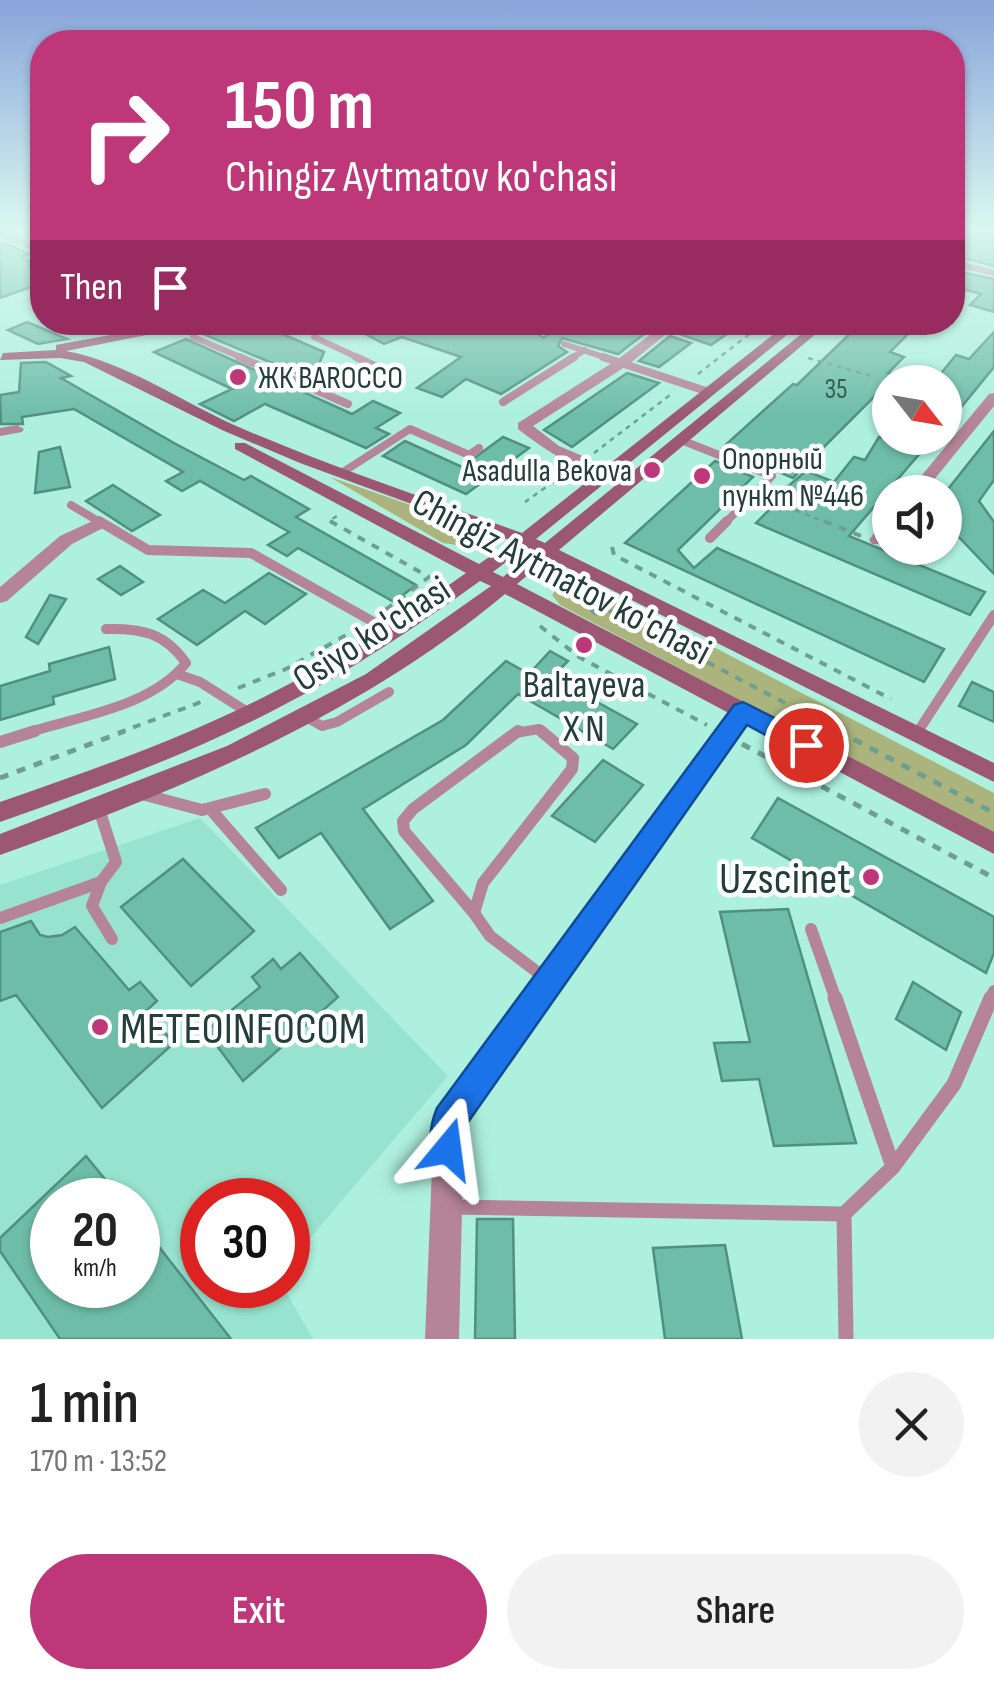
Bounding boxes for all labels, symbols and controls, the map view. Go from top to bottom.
text: 150 m [225,65,374,149]
icon: right [60,70,190,200]
text: Chingiz Aytmatov ko'chasi [225,150,617,205]
icon: arrive [143,260,198,315]
text: Then [60,265,123,310]
place label: ЖК BAROCCO [258,359,403,398]
north arrow [872,365,962,455]
map controls [872,365,962,565]
marker: ЖК BAROCCO [227,366,249,388]
house number: 35 [825,373,847,406]
place label: Опорный пункт №446 [722,440,864,516]
place label: Asadulla Bekova [461,452,632,491]
marker: Asadulla Bekova [641,459,663,481]
marker: Опорный пункт №446 [691,465,713,487]
button: sound [872,475,962,565]
street label: Chingiz Aytmatov ko'chasi [404,480,718,675]
street label: Osiyo ko'chasi [285,567,459,702]
marker: Baltayeva X N [573,634,595,656]
place label: Baltayeva X N [523,663,645,752]
pin [764,703,849,788]
icon: arrive [779,718,834,773]
place label: Uzscinet [719,852,851,907]
marker: Uzscinet [860,866,882,888]
place label: METEOINFOCOM [120,1002,365,1057]
marker: METEOINFOCOM [89,1016,111,1038]
position arrow [396,1097,500,1201]
speed limit sign: 30 [180,1178,310,1308]
text: 20 [72,1201,118,1261]
text: km/h [73,1253,117,1284]
text: 1 min [30,1368,139,1440]
button: close [859,1372,964,1477]
text: 170 m · 13:52 [30,1442,167,1481]
button: Exit [30,1554,487,1669]
button: Share [507,1554,964,1669]

